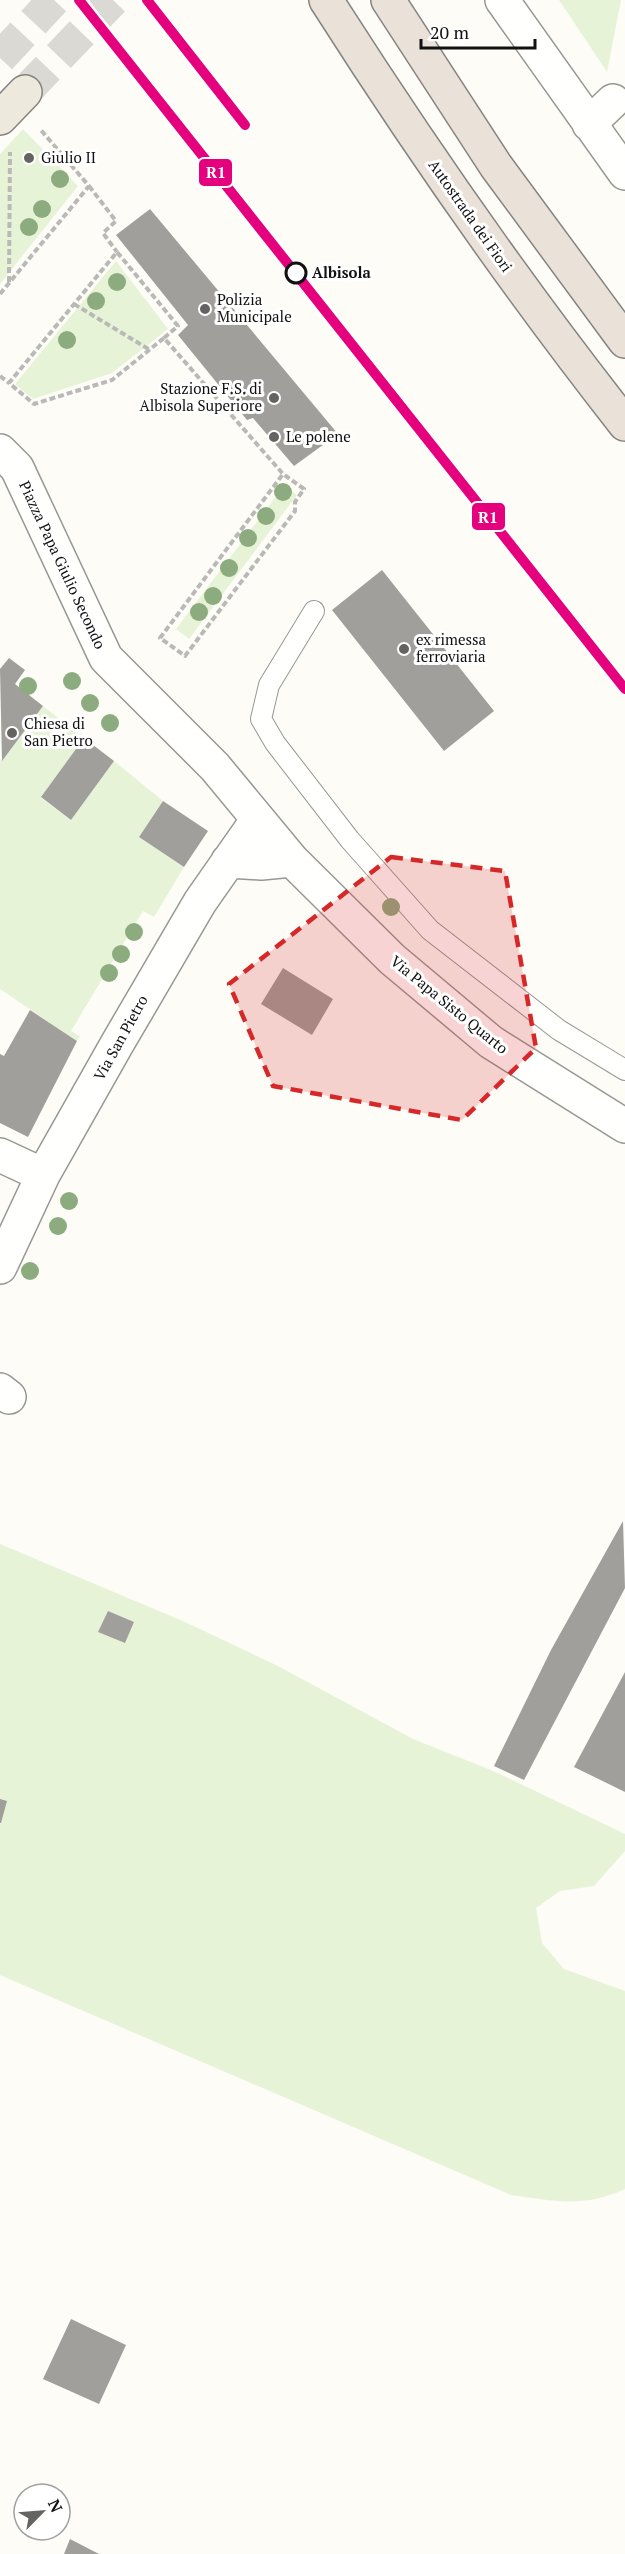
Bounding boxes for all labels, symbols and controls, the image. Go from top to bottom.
scale bar [421,12,535,50]
text: 20 m [430,20,470,44]
place label: Giulio II [41,147,96,167]
marker: Giulio II [22,151,36,165]
street label: Autostrada dei Fiori [425,155,517,276]
line badge: R1 [198,158,233,187]
text: R1 [206,161,226,183]
marker: Albisola [285,262,307,284]
place label: Albisola [312,262,371,282]
place label: Polizia Municipale [217,289,292,326]
marker: Polizia Municipale [198,302,212,316]
place label: Stazione F.S. di Albisola Superiore [139,378,262,415]
marker: Stazione F.S. di Albisola Superiore [267,391,281,405]
place label: Le polene [286,426,351,446]
marker: Le polene [267,430,281,444]
street label: Piazza Papa Giulio Secondo [15,477,111,652]
line badge: R1 [471,502,506,531]
text: R1 [478,506,498,528]
place label: ex rimessa ferroviaria [416,629,486,666]
marker: ex rimessa ferroviaria [397,642,411,656]
place label: Chiesa di San Pietro [24,713,93,750]
marker: Chiesa di San Pietro [5,726,19,740]
street label: Via Papa Sisto Quarto [387,951,513,1058]
street label: Via San Pietro [88,991,152,1084]
north arrow [12,2482,72,2542]
text: N [43,2496,68,2516]

